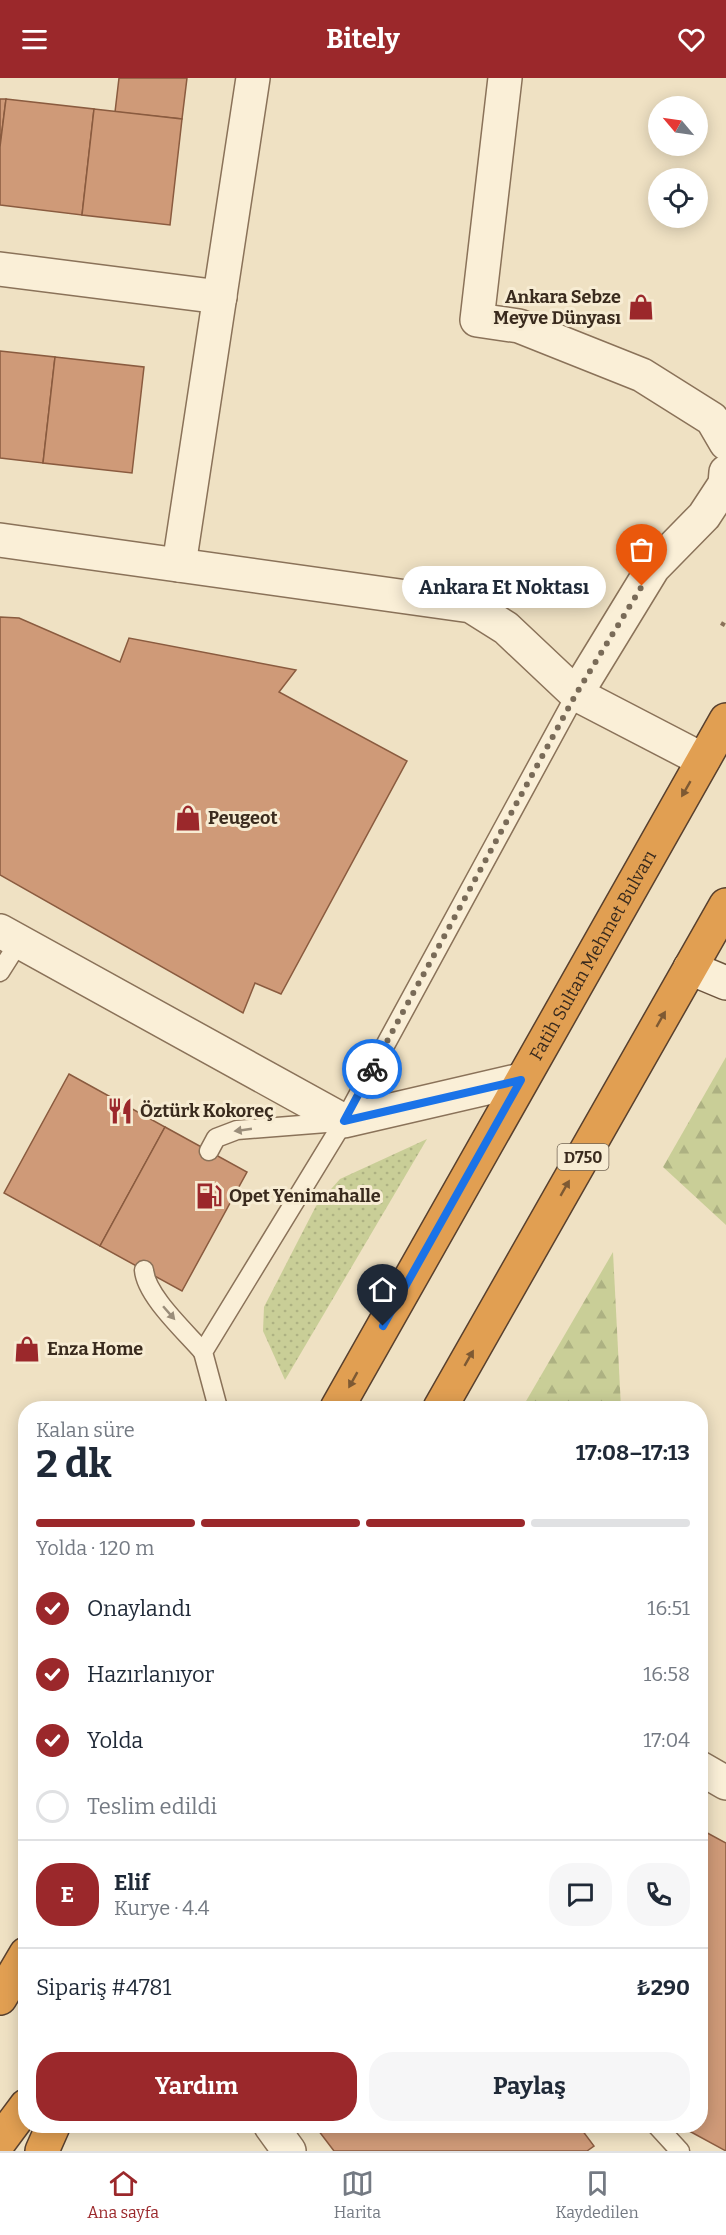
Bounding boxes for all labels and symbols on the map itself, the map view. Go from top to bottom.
north arrow [648,96,708,156]
place label: Ankara Sebze Meyve Dünyası [493,286,621,329]
shop icon: Ankara Sebze Meyve Dünyası [626,292,656,322]
pin [616,524,667,586]
callout: Ankara Et Noktası [402,565,606,607]
one-way arrow [681,781,692,797]
shop icon: Peugeot [173,803,203,833]
place label: Peugeot [208,807,278,829]
street label: Fatih Sultan Mehmet Bulvarı [525,846,661,1064]
one-way arrow [656,1010,666,1027]
courier [342,1039,402,1099]
restaurant icon: Öztürk Kokoreç [105,1096,135,1126]
place label: Öztürk Kokoreç [140,1100,273,1122]
one-way arrow [234,1126,253,1135]
road number: D750 [558,1144,608,1170]
one-way arrow [560,1179,570,1196]
fuel station icon: Opet Yenimahalle [194,1181,224,1211]
place label: Opet Yenimahalle [229,1185,381,1207]
pin [357,1264,408,1326]
one-way arrow [162,1305,175,1320]
shop icon: Enza Home [12,1334,42,1364]
place label: Enza Home [47,1338,143,1360]
one-way arrow [463,1350,474,1366]
one-way arrow [348,1371,358,1388]

